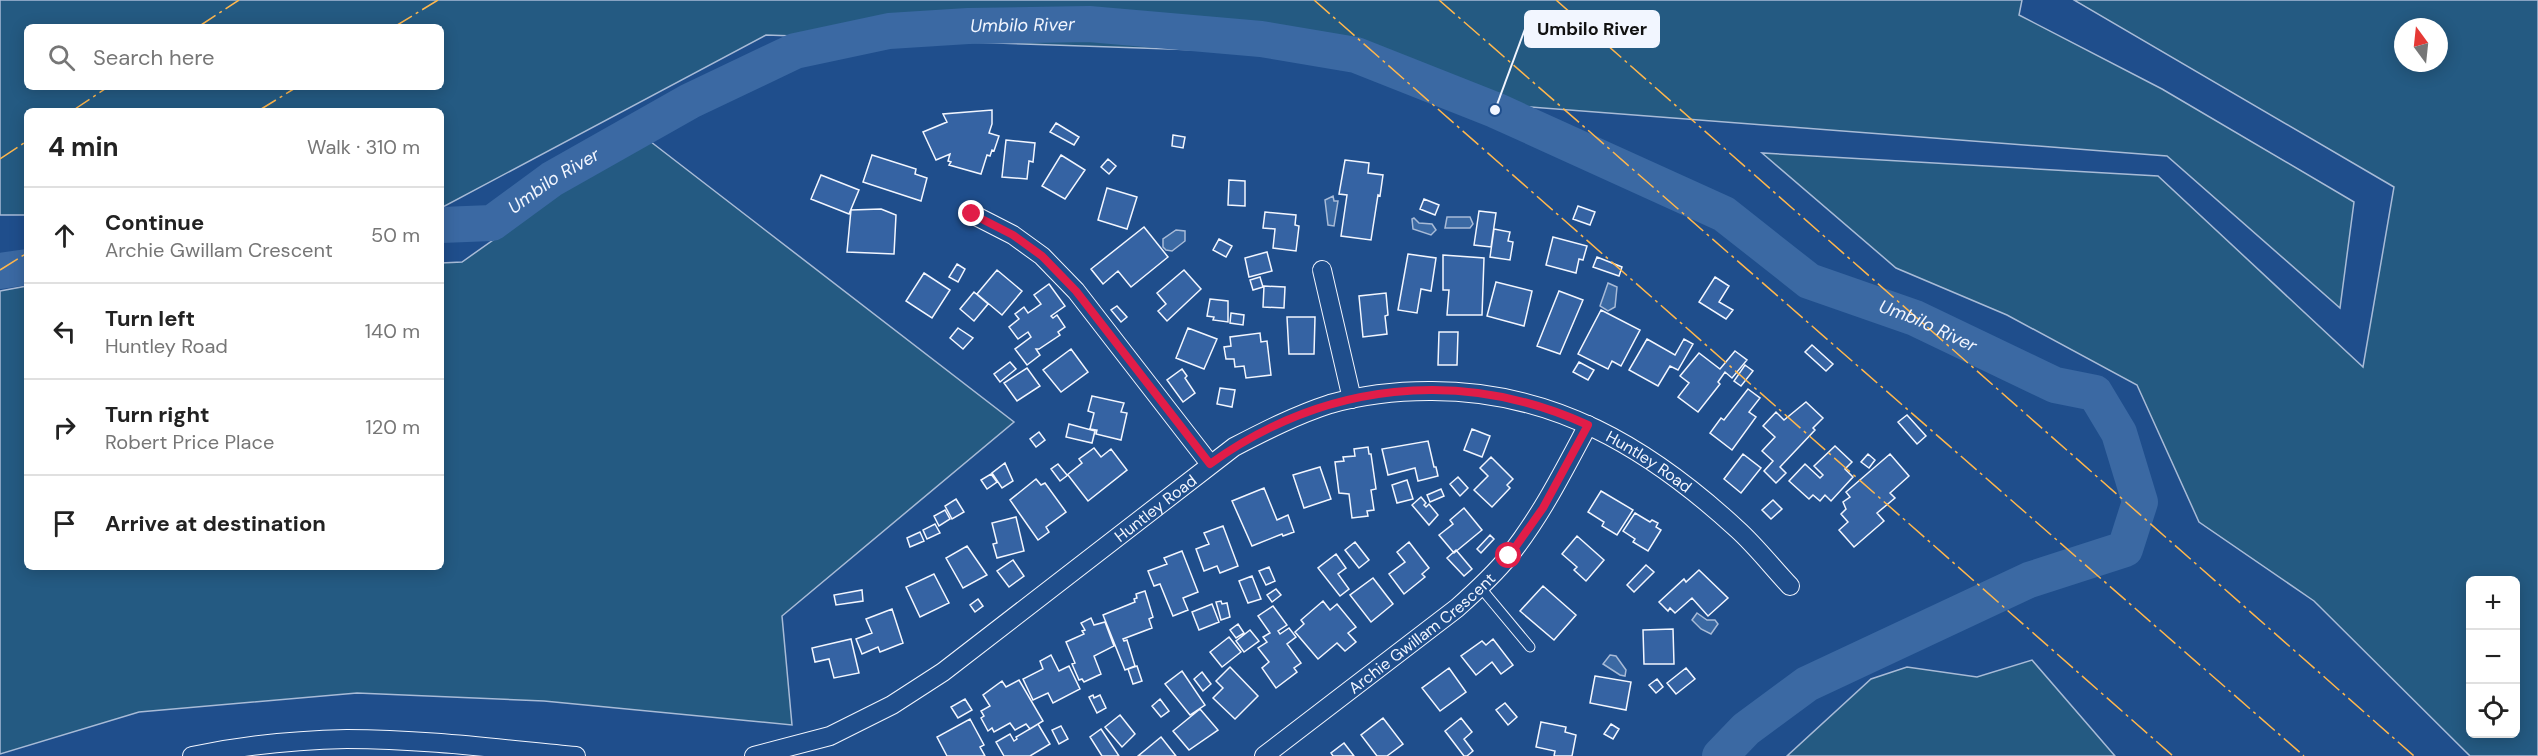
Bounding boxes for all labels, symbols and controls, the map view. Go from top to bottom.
callout: Umbilo River [1525,11,1659,47]
water label: Umbilo River [970,12,1076,38]
text: Umbilo River [1537,17,1647,41]
north arrow [2394,18,2448,72]
search box [24,24,444,90]
icon: search [45,41,78,74]
text: Search here [93,43,214,72]
text: 4 min [48,130,119,164]
text: Walk · 310 m [307,134,420,160]
water label: Umbilo River [503,142,605,219]
route end [958,200,984,226]
text: Continue [105,208,204,237]
icon: ahead [48,219,81,252]
text: 50 m [371,222,420,248]
text: Archie Gwillam Crescent [105,237,333,263]
water label: Umbilo River [1876,294,1982,358]
text: Turn left [105,304,195,333]
icon: left [48,315,81,348]
text: 140 m [365,318,420,344]
text: Huntley Road [105,333,228,359]
text: Turn right [105,400,210,429]
icon: right [48,411,81,444]
text: 120 m [366,414,420,440]
street label: Huntley Road [1603,426,1696,497]
text: Robert Price Place [105,429,274,455]
street label: Huntley Road [1110,469,1201,546]
icon: arrive [48,507,81,540]
text: Arrive at destination [105,509,326,538]
route start [1495,542,1521,568]
street label: Archie Gwillam Crescent [1344,568,1500,698]
map controls [2466,576,2520,738]
button: + [2466,576,2520,630]
button: − [2466,630,2520,684]
button: locate [2466,684,2520,738]

